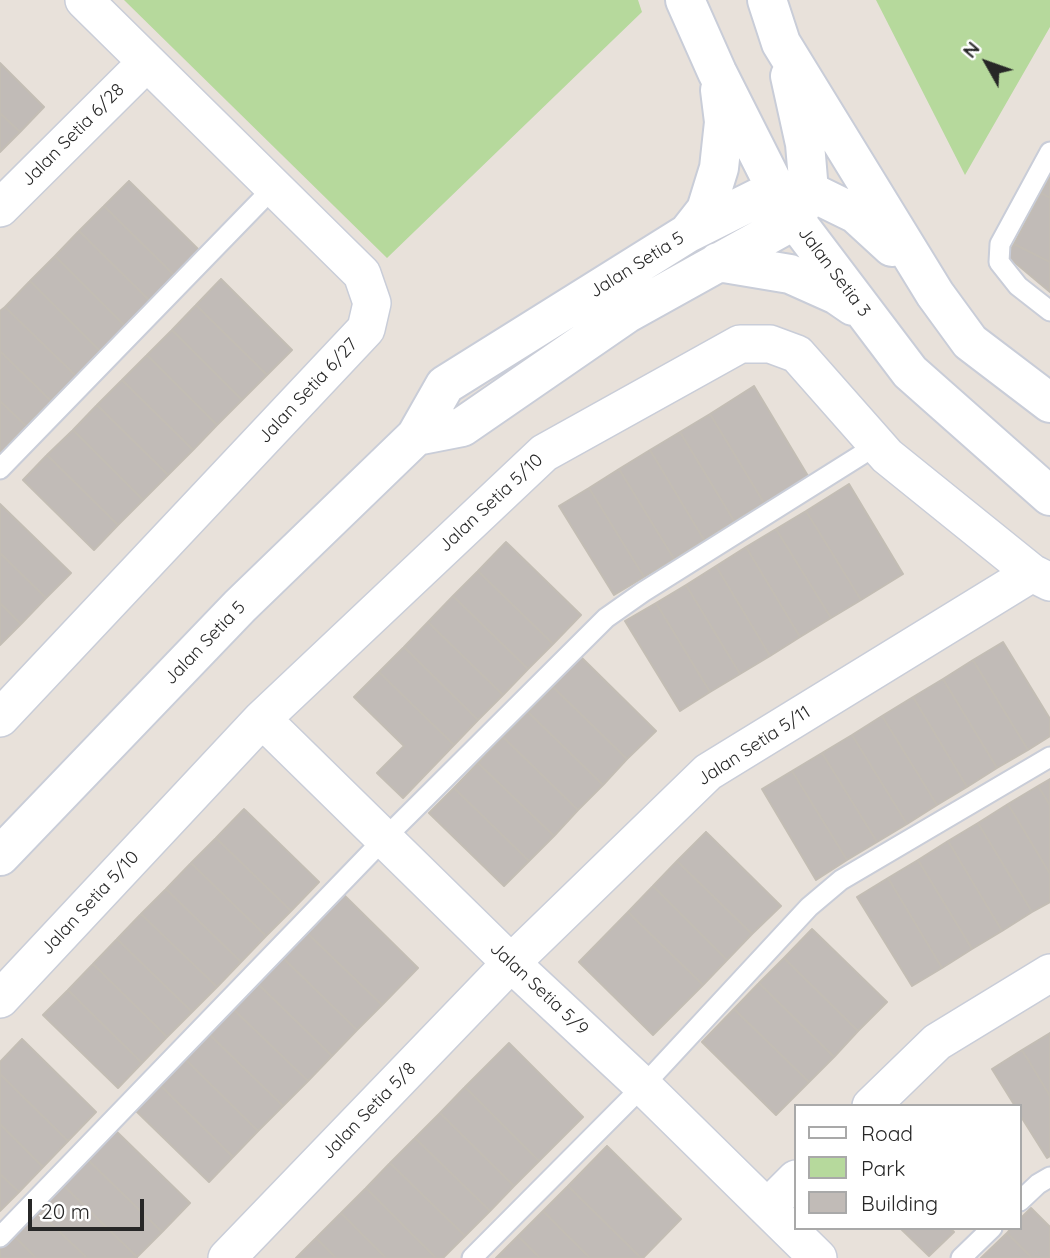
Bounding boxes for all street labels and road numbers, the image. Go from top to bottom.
street label: Jalan Setia 6/28 [17,79,129,191]
street label: Jalan Setia 3 [793,223,875,321]
street label: Jalan Setia 5 [586,227,688,303]
street label: Jalan Setia 6/27 [254,334,362,448]
street label: Jalan Setia 5/10 [435,449,547,557]
street label: Jalan Setia 5 [160,597,250,689]
street label: Jalan Setia 5/11 [694,701,814,791]
street label: Jalan Setia 5/10 [36,847,144,959]
street label: Jalan Setia 5/9 [485,938,593,1040]
street label: Jalan Setia 5/8 [317,1058,421,1164]

